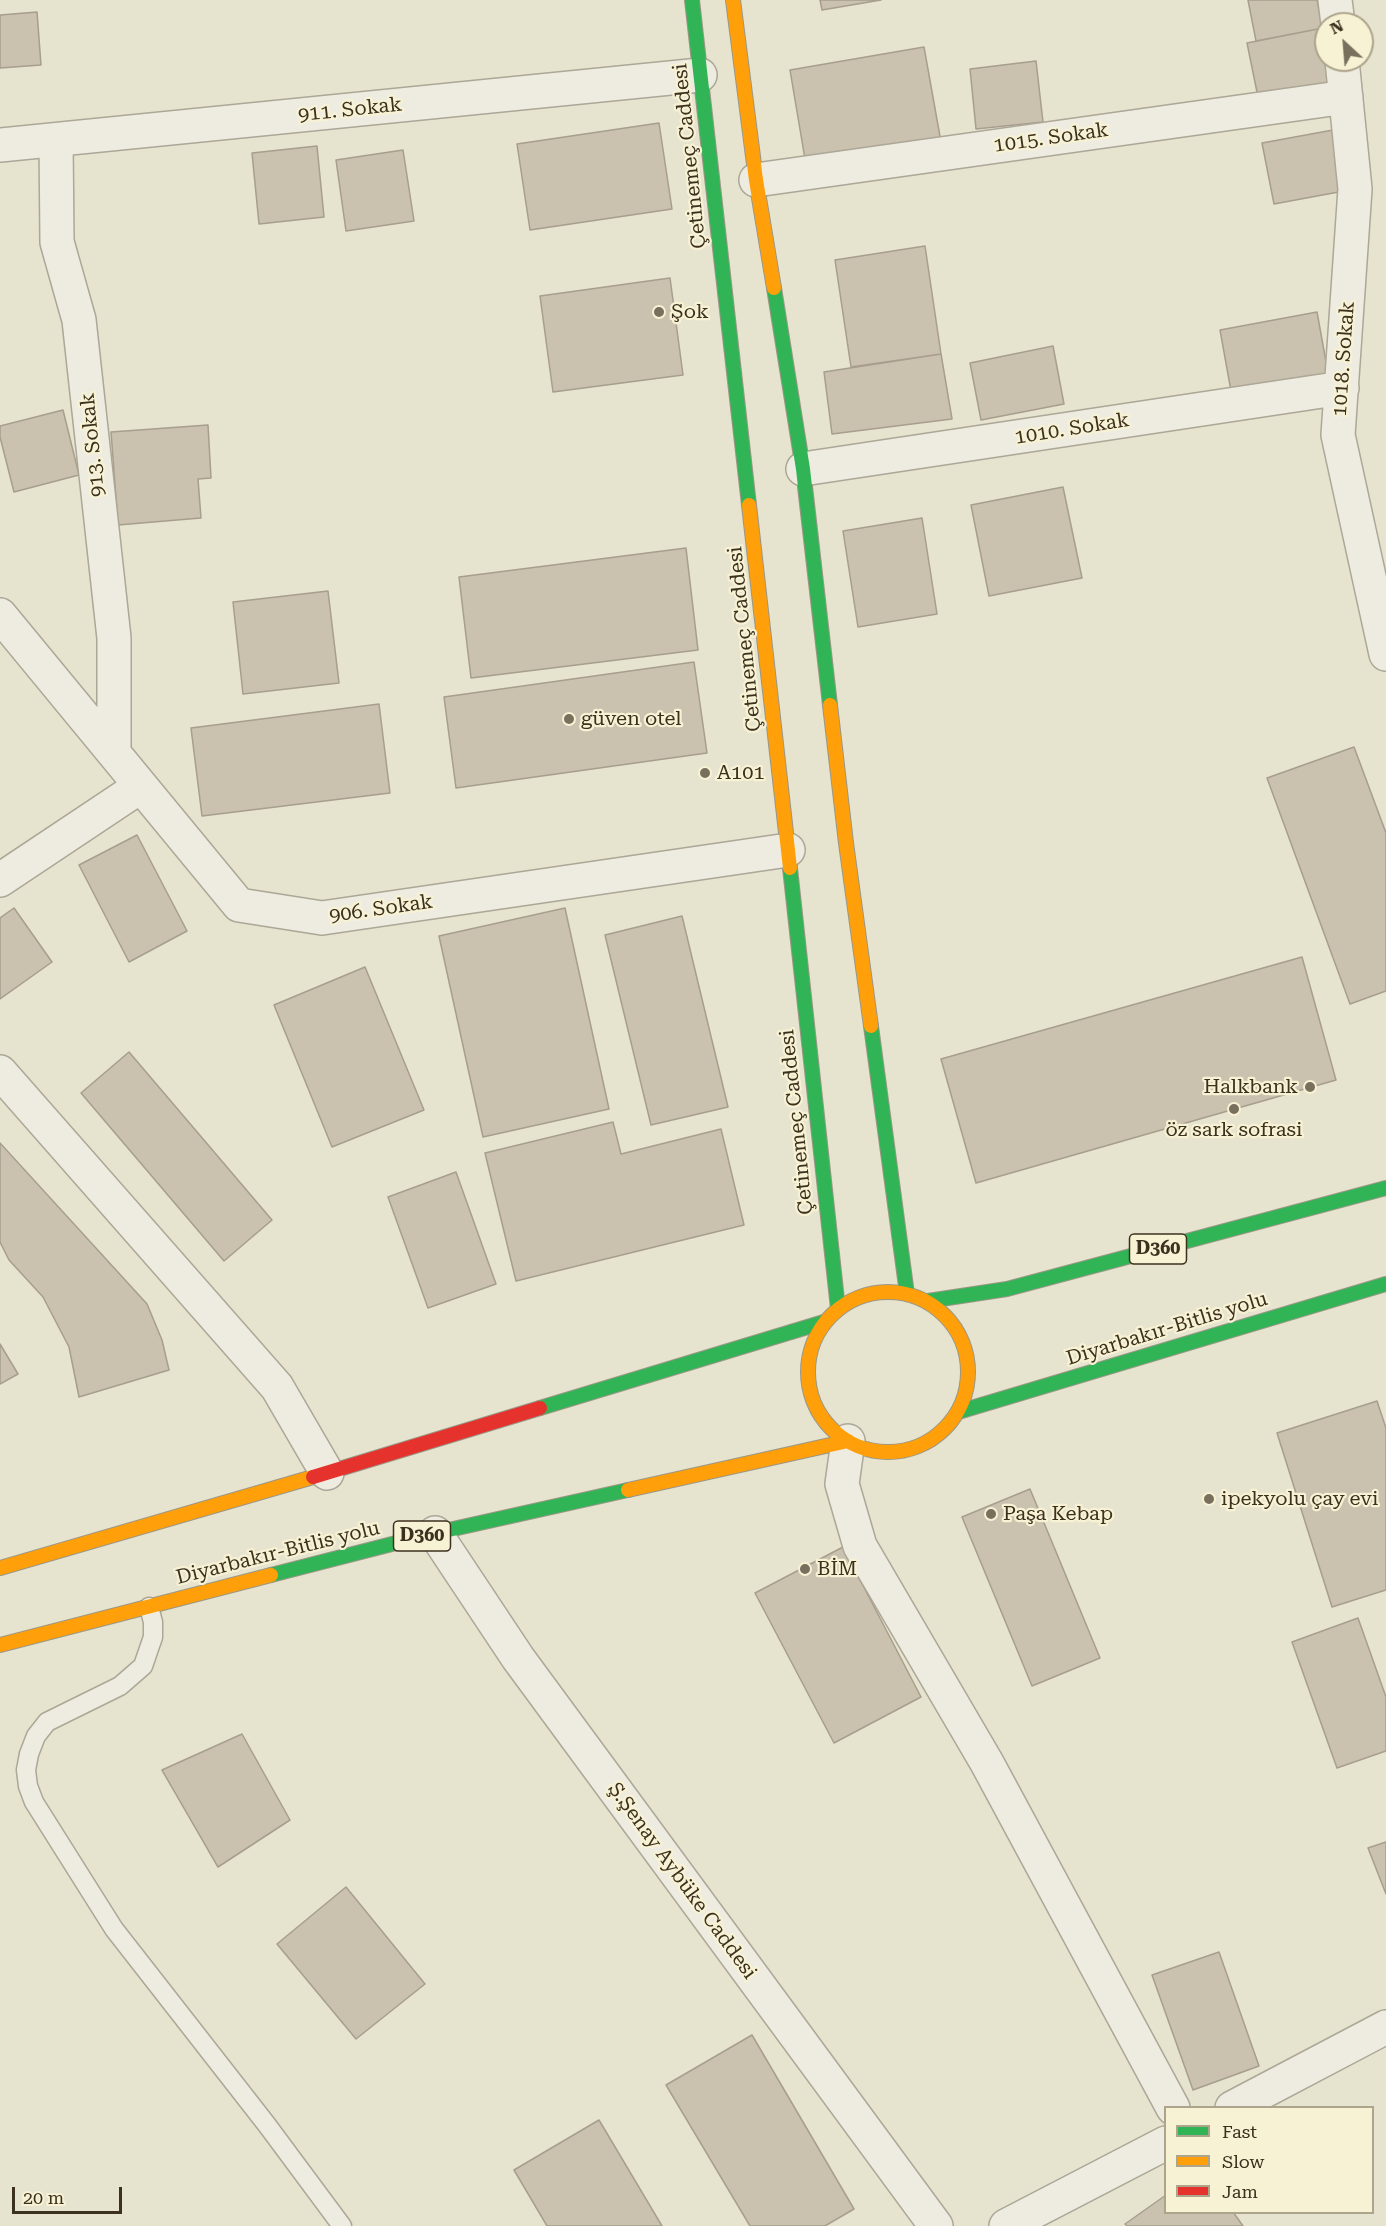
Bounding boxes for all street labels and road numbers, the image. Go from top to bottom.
street label: Çetinemeç Caddesi [668,62,712,250]
street label: 911. Sokak [297,93,403,127]
street label: 1015. Sokak [992,118,1110,158]
street label: 1018. Sokak [1328,301,1360,417]
street label: 913. Sokak [76,392,110,498]
street label: 1010. Sokak [1013,408,1131,450]
street label: Çetinemeç Caddesi [723,545,767,733]
street label: 906. Sokak [328,890,434,928]
street label: Çetinemeç Caddesi [775,1028,819,1216]
road number: D360 [1130,1234,1186,1264]
street label: Diyarbakır-Bitlis yolu [1064,1287,1270,1371]
street label: Diyarbakır-Bitlis yolu [174,1516,382,1590]
road number: D360 [394,1521,450,1551]
street label: Ş.Şenay Aybüke Caddesi [603,1778,761,1984]

